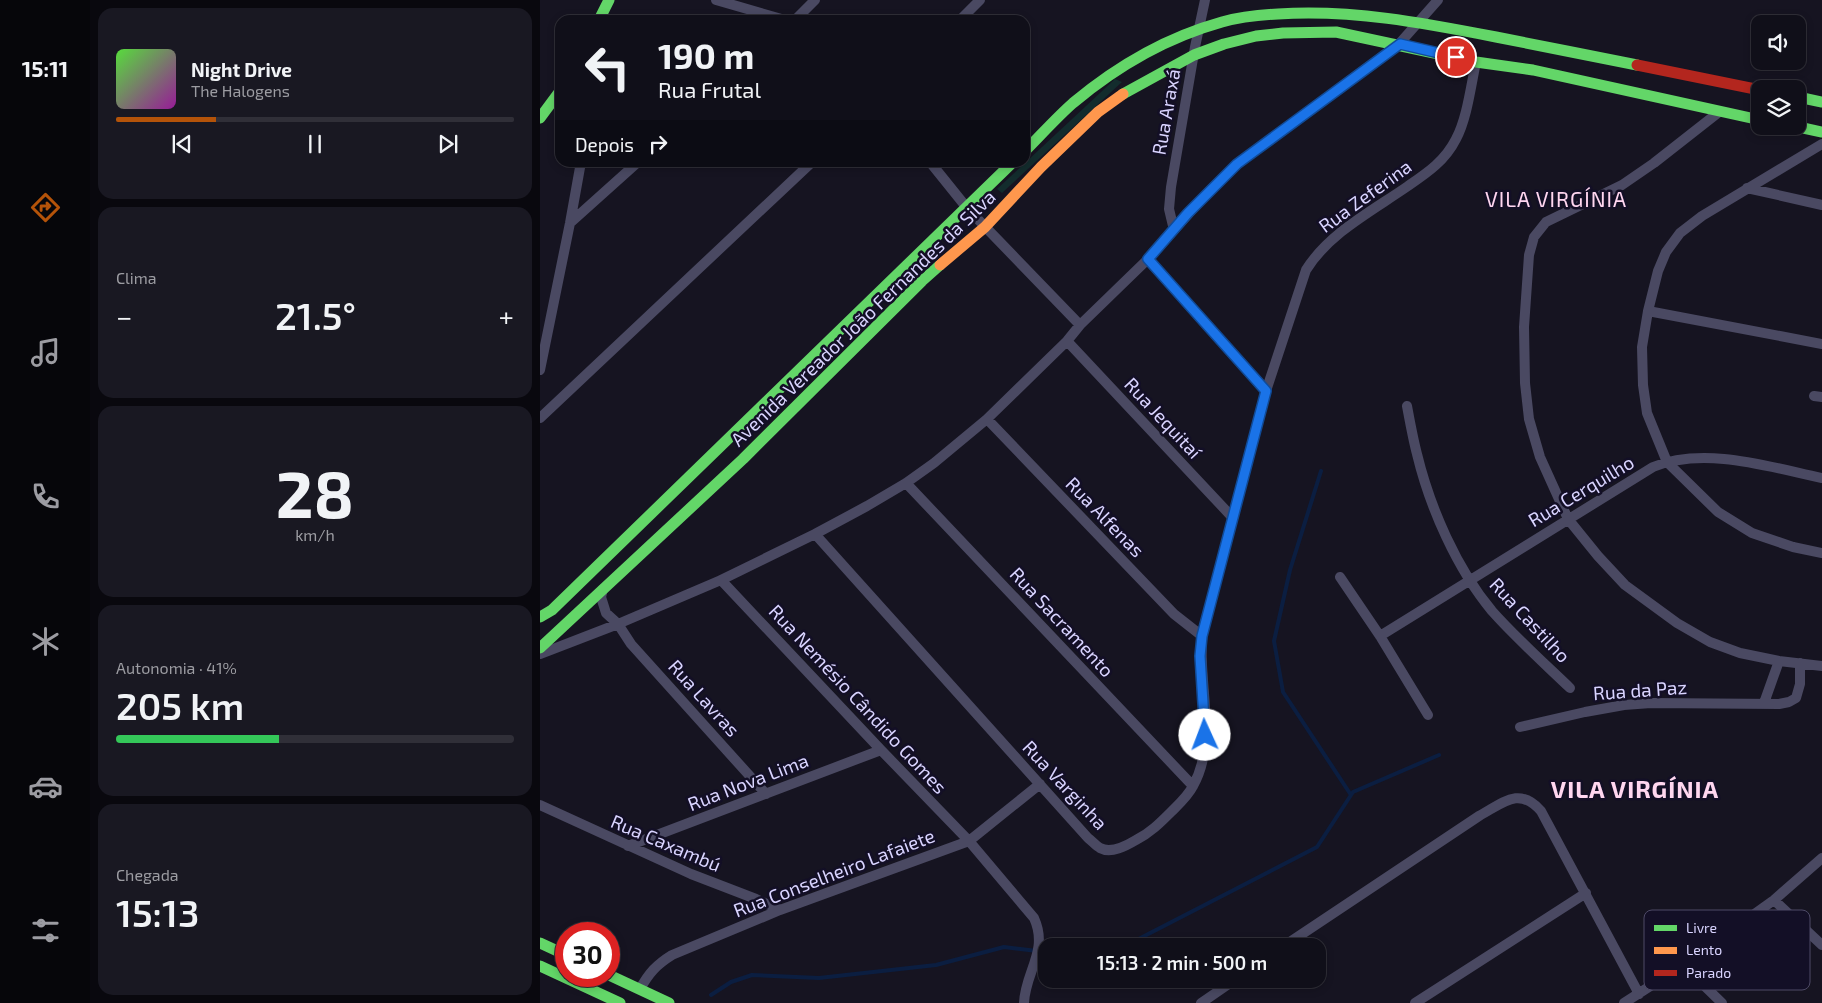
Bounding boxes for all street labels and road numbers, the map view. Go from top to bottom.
street label: Rua Araxá [1147,67,1184,157]
street label: Rua Zeferina [1314,154,1416,237]
street label: Avenida Vereador João Fernandes da Silva [726,185,1000,451]
street label: Rua Jequitaí [1120,372,1208,464]
street label: Rua Cerquilho [1524,450,1638,531]
street label: Rua Alfenas [1061,472,1149,562]
street label: Rua Sacramento [1006,562,1119,681]
street label: Rua Castilho [1485,572,1575,667]
street label: Rua Nemésio Cândido Gomes [765,599,952,798]
street label: Rua Lavras [664,655,745,741]
street label: Rua da Paz [1592,675,1688,704]
street label: Rua Varginha [1018,735,1113,834]
street label: Rua Nova Lima [684,748,811,815]
street label: Rua Caxambú [608,809,725,876]
street label: Rua Conselheiro Lafaiete [730,823,938,922]

